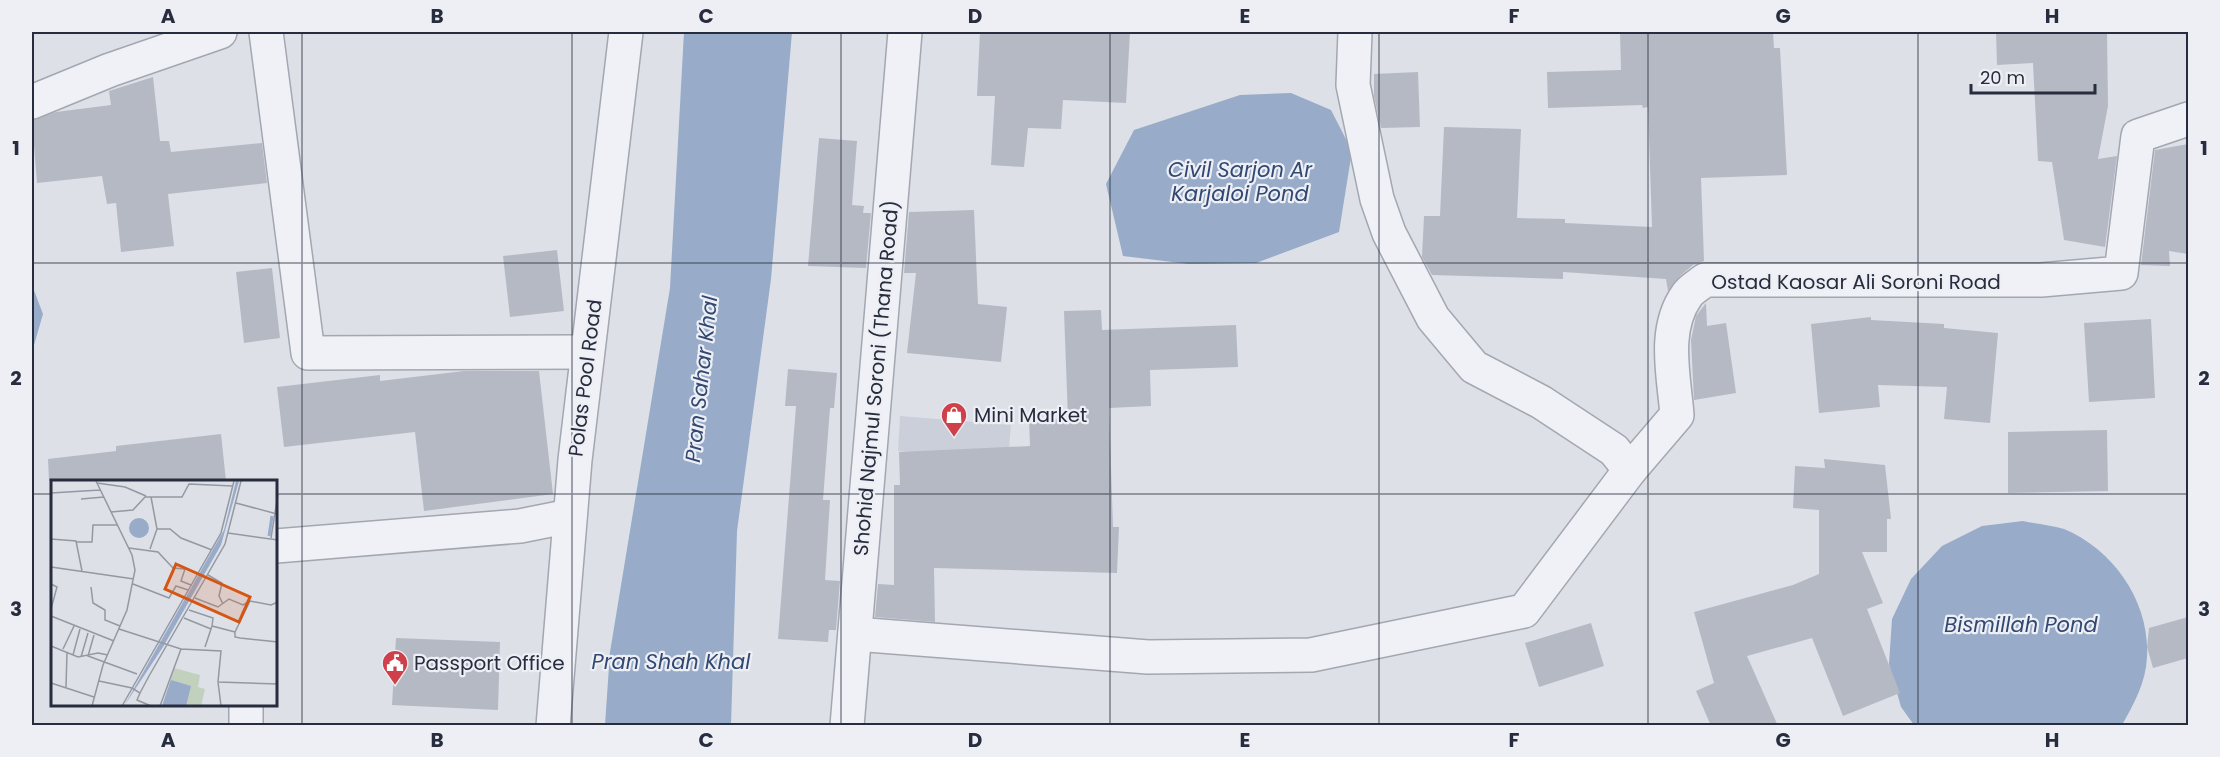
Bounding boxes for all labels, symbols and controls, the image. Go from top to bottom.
text: A [161,2,176,30]
text: B [430,2,444,30]
text: C [698,2,714,30]
text: D [968,2,982,30]
text: E [1240,2,1250,30]
text: F [1509,2,1520,30]
text: G [1775,2,1791,30]
text: H [2045,2,2059,30]
scale bar [1971,57,2096,95]
text: 20 m [1980,65,2025,90]
text: 1 [12,134,20,162]
text: 1 [2200,134,2208,162]
water label: Civil Sarjon Ar Karjaloi Pond [1168,155,1313,208]
street label: Shohid Najmul Soroni (Thana Road) [846,199,906,557]
street label: Ostad Kaosar Ali Soroni Road [1711,268,2001,296]
water label: Pran Sahar Khal [678,293,724,464]
street label: Polas Pool Road [561,298,609,458]
text: 2 [10,364,22,392]
text: 2 [2198,364,2210,392]
shop icon: Mini Market [939,400,969,438]
place label: Mini Market [974,401,1087,429]
inset map [51,480,278,706]
text: 3 [10,595,22,623]
text: 3 [2198,595,2210,623]
water label: Bismillah Pond [1944,610,2098,639]
water label: Pran Shah Khal [592,647,751,676]
public building icon: Passport Office [380,648,410,686]
place label: Passport Office [414,649,565,677]
text: A [161,726,176,754]
text: B [430,726,444,754]
text: C [698,726,714,754]
text: D [968,726,982,754]
text: E [1240,726,1250,754]
text: F [1509,726,1520,754]
text: G [1775,726,1791,754]
text: H [2045,726,2059,754]

